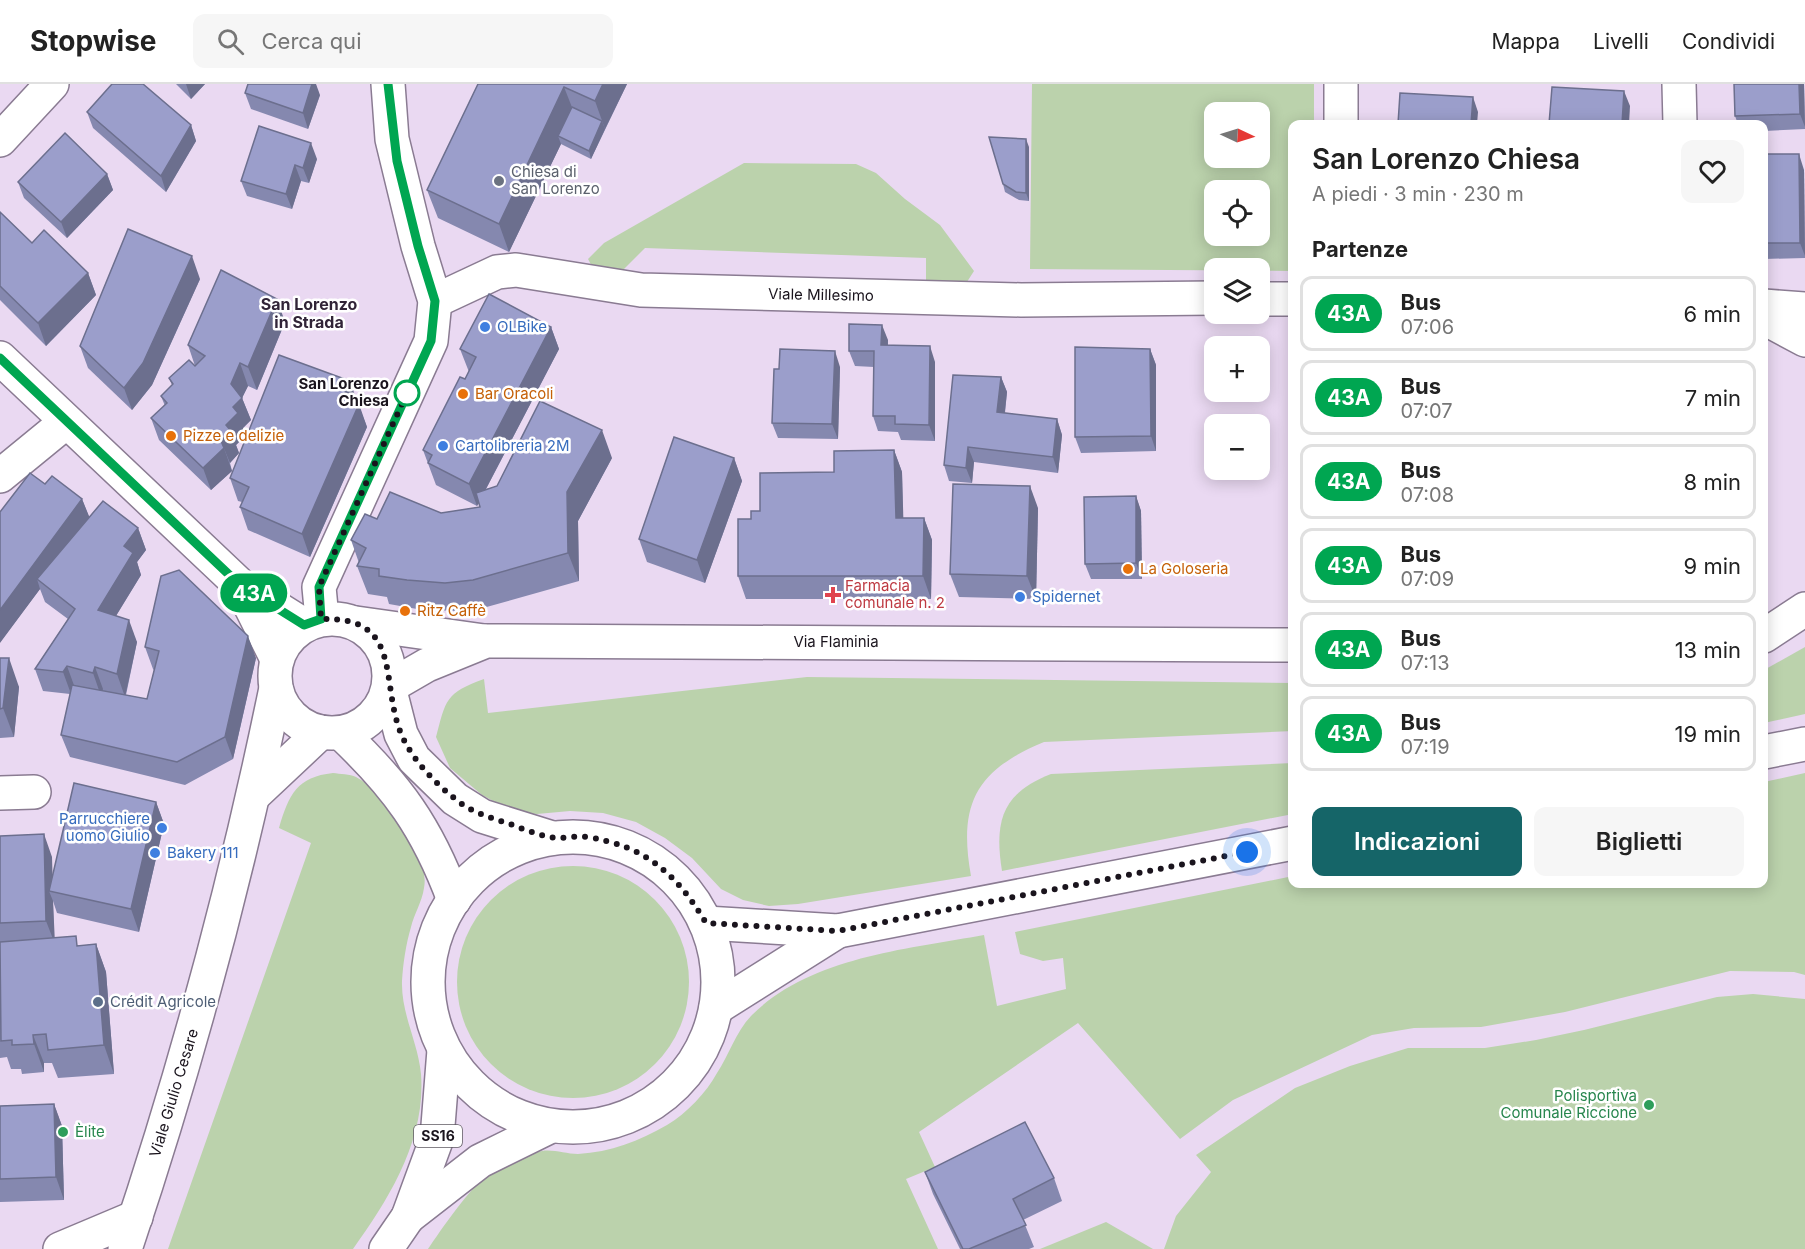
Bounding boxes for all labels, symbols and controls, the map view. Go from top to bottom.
search box [193,14,613,68]
text: Stopwise [30,24,157,58]
icon: search [214,25,247,58]
text: Cerca qui [262,28,361,54]
text: Mappa [1492,29,1560,54]
text: Livelli [1593,29,1649,54]
text: Condividi [1682,29,1775,54]
north arrow [1204,102,1270,168]
map controls [1204,102,1270,480]
button: heart [1681,140,1744,203]
text: San Lorenzo Chiesa [1312,142,1580,176]
place label: Chiesa di San Lorenzo [511,162,600,198]
marker: Chiesa di San Lorenzo [492,174,506,188]
button: locate [1204,180,1270,246]
text: A piedi · 3 min · 230 m [1312,182,1524,206]
text: Partenze [1312,236,1408,262]
button: layers [1204,258,1270,324]
street label: Viale Millesimo [768,284,874,305]
text: Bus [1400,289,1441,315]
district label: San Lorenzo in Strada [261,294,358,332]
text: 43A [1327,301,1370,326]
text: 6 min [1684,301,1741,327]
text: 07:06 [1400,315,1454,339]
place label: OLBike [497,317,547,336]
marker: OLBike [478,320,492,334]
button: + [1204,336,1270,402]
text: Bus [1400,373,1441,399]
place label: San Lorenzo Chiesa [298,374,389,410]
marker: San Lorenzo Chiesa [394,380,420,406]
place label: Bar Oracoli [475,384,553,403]
text: 43A [1327,385,1370,410]
text: 7 min [1685,385,1741,411]
marker: Bar Oracoli [456,387,470,401]
text: 07:07 [1400,399,1453,423]
button: − [1204,414,1270,480]
place label: Pizze e delizie [183,426,284,445]
marker: Pizze e delizie [164,429,178,443]
place label: Cartolibreria 2M [455,436,569,455]
marker: Cartolibreria 2M [436,439,450,453]
text: Bus [1400,457,1441,483]
text: 43A [1327,469,1370,494]
text: 8 min [1684,469,1741,495]
text: 07:08 [1400,483,1454,507]
text: Bus [1400,541,1441,567]
text: 43A [1327,553,1370,578]
text: 9 min [1684,553,1741,579]
place label: La Goloseria [1140,559,1229,578]
marker: La Goloseria [1121,562,1135,576]
text: 07:09 [1400,567,1454,591]
line badge: 43A [220,574,288,612]
place label: Farmacia comunale n. 2 [845,576,945,612]
text: 43A [232,581,276,606]
place label: Spidernet [1032,587,1101,606]
marker: Farmacia comunale n. 2 [826,588,840,602]
marker: Spidernet [1013,590,1027,604]
place label: Ritz Caffè [417,601,486,620]
marker: Ritz Caffè [398,604,412,618]
text: Bus [1400,625,1441,651]
street label: Via Flaminia [793,632,879,651]
text: 43A [1327,637,1370,662]
text: 13 min [1675,637,1741,663]
text: 07:13 [1400,651,1450,675]
text: Bus [1400,709,1441,735]
text: 43A [1327,721,1370,746]
text: 19 min [1675,721,1741,747]
text: 07:19 [1400,735,1450,759]
button: Indicazioni [1312,807,1522,876]
button: Biglietti [1534,807,1744,876]
place label: Parrucchiere uomo Giulio [59,809,150,845]
marker: Parrucchiere uomo Giulio [155,821,169,835]
your location [1232,837,1262,867]
place label: Bakery 111 [167,843,239,862]
marker: Bakery 111 [148,846,162,860]
place label: Crédit Agricole [110,992,216,1011]
marker: Crédit Agricole [91,995,105,1009]
street label: Viale Giulio Cesare [145,1026,202,1159]
place label: Polisportiva Comunale Riccione [1500,1086,1637,1122]
marker: Polisportiva Comunale Riccione [1642,1098,1656,1112]
place label: Èlite [75,1122,105,1141]
marker: Èlite [56,1125,70,1139]
road number: SS16 [414,1125,462,1147]

